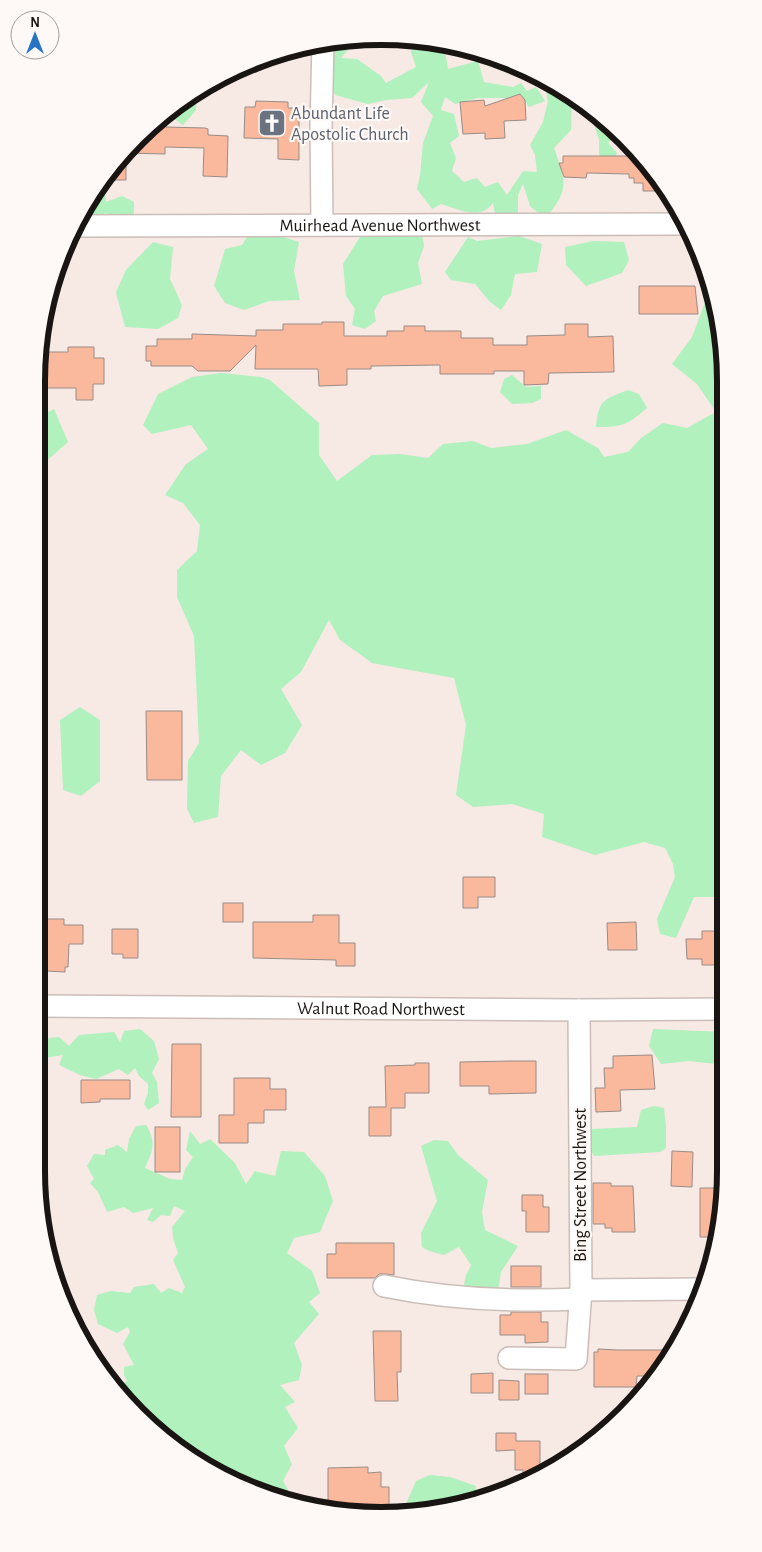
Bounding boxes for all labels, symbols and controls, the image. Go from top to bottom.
north arrow [10,10,60,60]
text: N [30,16,40,30]
place label: Abundant Life Apostolic Church [291,105,409,144]
church icon: Abundant Life Apostolic Church [257,108,287,138]
street label: Muirhead Avenue Northwest [280,217,481,235]
street label: Walnut Road Northwest [297,1000,465,1019]
street label: Bing Street Northwest [572,1108,590,1262]

